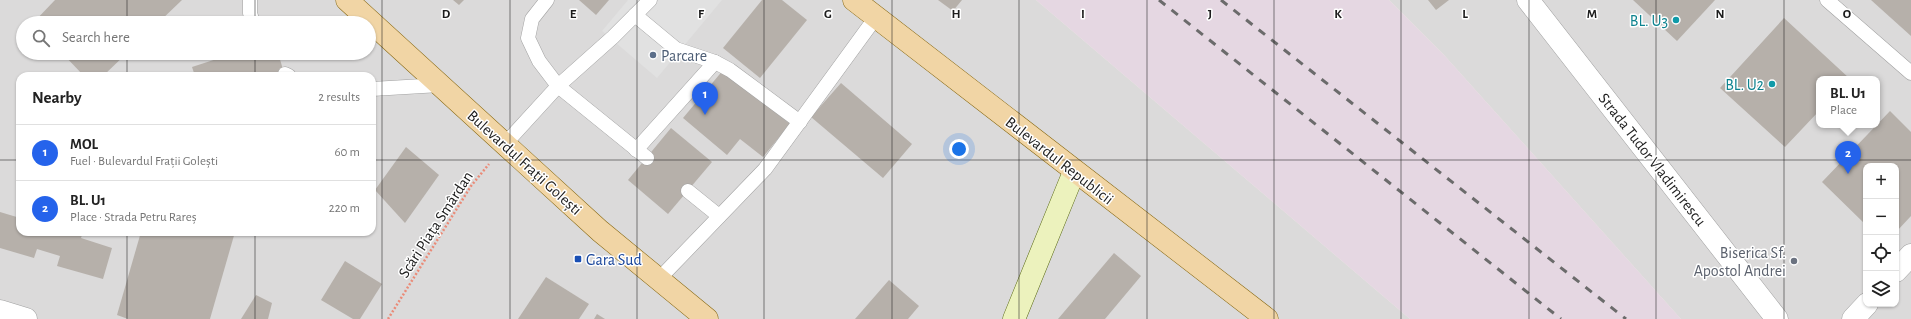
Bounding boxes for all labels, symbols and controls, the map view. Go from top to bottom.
text: D [442,8,451,21]
text: E [570,8,577,21]
text: F [698,8,705,21]
text: G [824,8,832,21]
text: H [951,8,961,21]
text: I [1081,8,1085,21]
text: J [1208,8,1212,21]
text: K [1334,8,1342,21]
text: L [1462,8,1468,21]
text: M [1587,8,1597,21]
text: N [1715,8,1725,21]
text: O [1843,8,1852,21]
place label: BL. U3 [1630,13,1668,29]
marker: BL. U3 [1671,15,1681,25]
search box [16,16,376,60]
icon: search [30,27,52,49]
text: Search here [62,30,130,45]
place label: Parcare [661,48,707,64]
marker: Parcare [648,50,658,60]
popup [1816,76,1880,128]
place label: BL. U2 [1725,77,1764,93]
marker: BL. U2 [1767,79,1777,89]
pin: 1 [692,82,718,115]
text: BL. U1 [1830,86,1866,101]
text: Nearby [32,89,82,106]
street label: Strada Tudor Vladimirescu [1596,90,1709,229]
text: 2 results [318,91,360,104]
text: Place [1830,104,1857,117]
street label: Bulevardul Frații Golești [463,107,585,220]
street label: Bulevardul Republicii [1002,114,1116,208]
text: MOL [70,137,98,152]
your location [949,139,969,159]
pin: 2 [1835,141,1861,174]
text: 1 [43,146,47,159]
text: 60 m [334,146,360,159]
text: Fuel · Bulevardul Frații Golești [70,155,218,168]
map controls [1863,163,1899,307]
button: + [1863,163,1899,199]
street label: Scări Piața Smârdan [396,169,478,282]
text: BL. U1 [70,193,106,208]
button: − [1863,199,1899,235]
text: 2 [42,202,48,215]
text: 220 m [329,202,360,215]
text: Place · Strada Petru Rareș [70,211,197,224]
button: locate [1863,235,1899,271]
place label: Biserica Sf. Apostol Andrei [1694,245,1786,279]
place label: Gara Sud [586,252,642,268]
marker: Gara Sud [573,254,583,264]
marker: Biserica Sf. Apostol Andrei [1789,256,1799,266]
button: layers [1863,271,1899,307]

